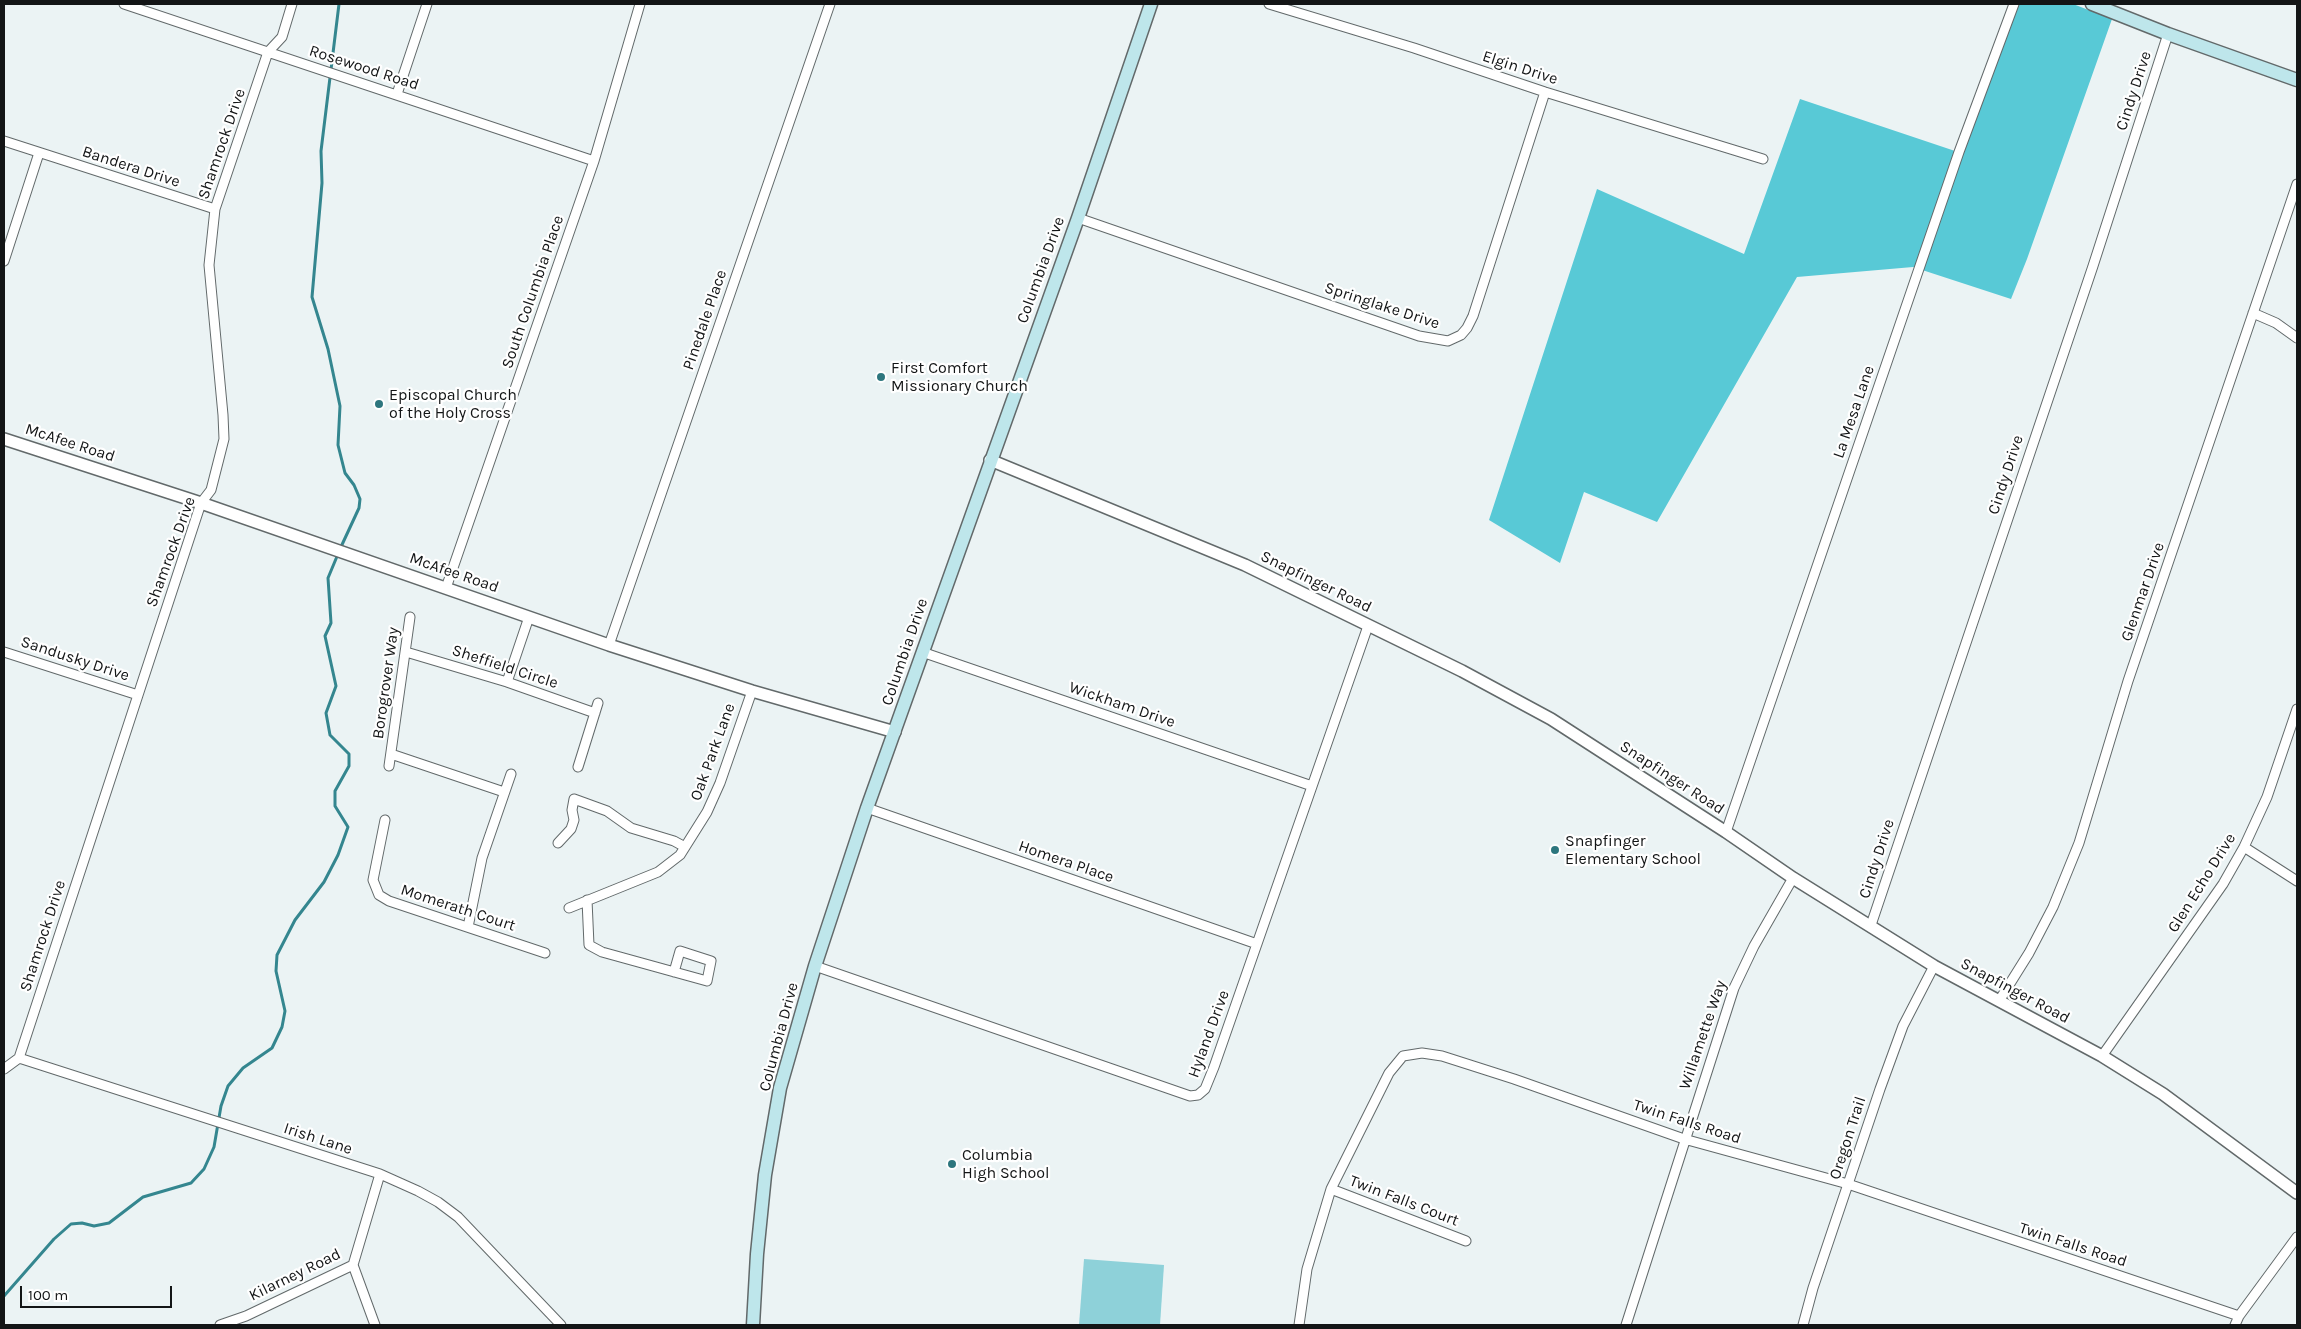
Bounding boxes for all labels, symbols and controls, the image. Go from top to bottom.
street label: Rosewood Road [307,41,421,95]
street label: Elgin Drive [1480,47,1560,89]
street label: Cindy Drive [2112,49,2156,133]
street label: Shamrock Drive [194,86,250,202]
street label: Bandera Drive [80,142,182,192]
street label: South Columbia Place [498,213,568,371]
street label: Columbia Drive [1013,214,1069,326]
street label: Pinedale Place [679,267,731,373]
street label: Springlake Drive [1322,278,1442,334]
place label: First Comfort Missionary Church [891,358,1028,396]
street label: La Mesa Lane [1829,363,1879,461]
marker: First Comfort Missionary Church [875,371,887,383]
place label: Episcopal Church of the Holy Cross [389,385,517,423]
marker: Episcopal Church of the Holy Cross [373,398,385,410]
street label: McAfee Road [23,419,117,467]
street label: Cindy Drive [1984,433,2028,517]
street label: Shamrock Drive [142,494,200,610]
street label: Glenmar Drive [2117,540,2169,644]
street label: Snapfinger Road [1257,547,1375,617]
street label: McAfee Road [407,549,501,597]
street label: Columbia Drive [878,596,932,708]
street label: Borogrover Way [369,626,403,740]
street label: Sandusky Drive [18,632,132,686]
street label: Sheffield Circle [449,641,561,693]
street label: Wickham Drive [1066,678,1178,732]
street label: Oak Park Lane [686,701,740,803]
street label: Snapfinger Road [1616,737,1728,819]
street label: Cindy Drive [1855,817,1899,901]
street label: Glen Echo Drive [2164,830,2240,936]
place label: Snapfinger Elementary School [1565,831,1701,869]
street label: Homera Place [1016,837,1116,887]
marker: Snapfinger Elementary School [1549,844,1561,856]
street label: Shamrock Drive [16,878,70,994]
street label: Momerath Court [398,880,518,936]
street label: Snapfinger Road [1957,954,2073,1028]
street label: Willamette Way [1675,978,1731,1092]
street label: Columbia Drive [755,980,803,1094]
street label: Hyland Drive [1184,988,1234,1080]
street label: Oregon Trail [1826,1094,1870,1182]
street label: Twin Falls Road [1631,1096,1743,1148]
street label: Irish Lane [281,1119,355,1159]
place label: Columbia High School [962,1145,1050,1183]
marker: Columbia High School [946,1158,958,1170]
street label: Twin Falls Court [1347,1171,1461,1231]
street label: Twin Falls Road [2017,1219,2129,1271]
street label: Kilarney Road [246,1245,344,1305]
scale bar [22,1276,175,1308]
text: 100 m [28,1286,68,1304]

